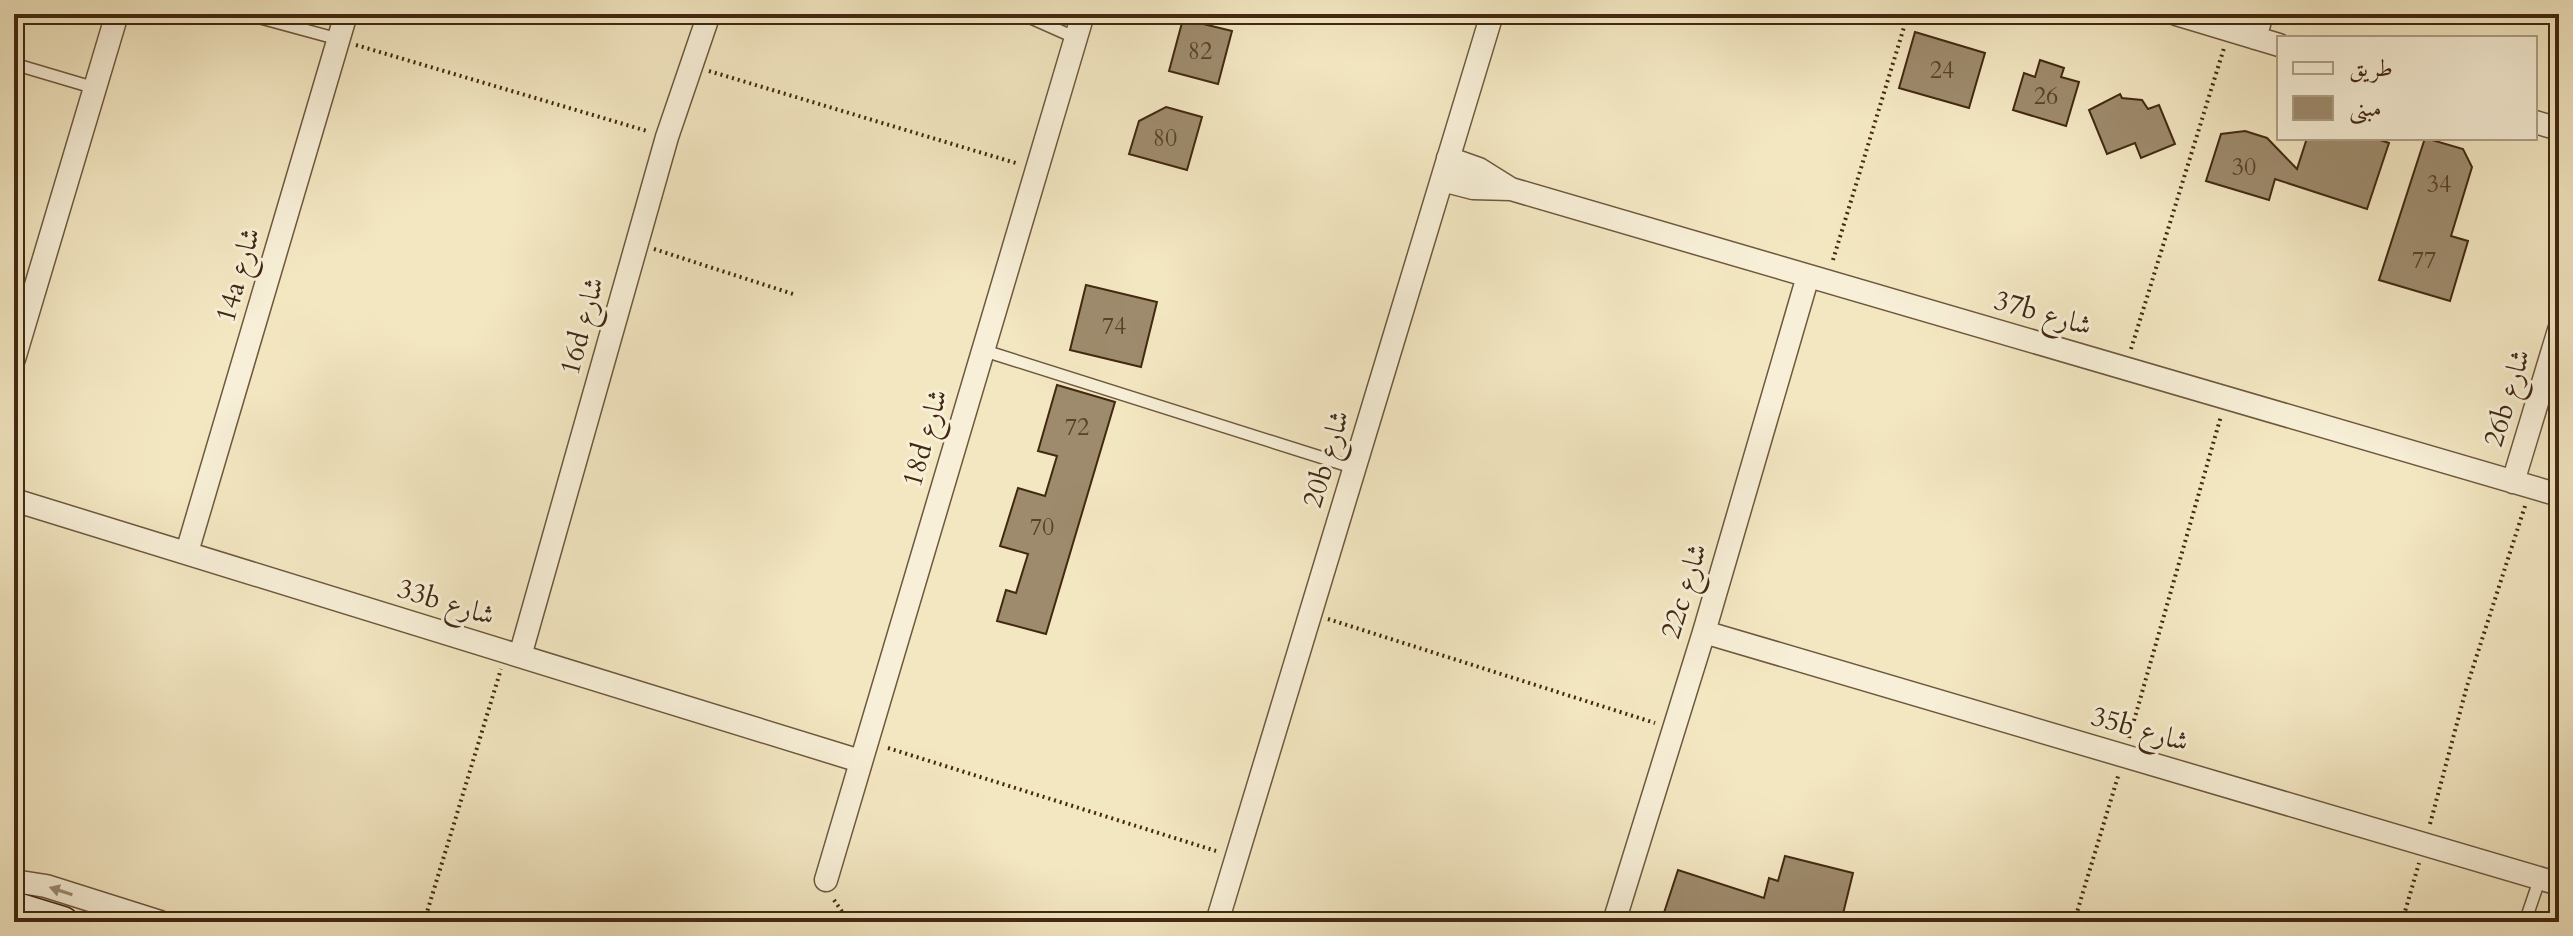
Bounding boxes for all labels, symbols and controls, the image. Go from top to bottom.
house number: 82 [1188,35,1212,68]
legend [2277,36,2537,140]
text: طريق [2349,52,2393,85]
house number: 24 [1930,54,1954,87]
house number: 26 [2034,80,2058,113]
text: مبنى [2349,92,2382,125]
house number: 80 [1153,122,1177,155]
house number: 30 [2232,151,2256,184]
house number: 34 [2427,168,2451,201]
street label: 14a شارع [206,223,273,328]
house number: 77 [2412,244,2436,277]
street label: 16d شارع [551,273,617,380]
street label: 37b شارع [1989,281,2096,349]
house number: 74 [1102,310,1126,343]
street label: 26b شارع [2474,345,2544,452]
street label: 18d شارع [893,385,961,492]
street label: 20b شارع [1293,406,1363,513]
house number: 72 [1065,411,1089,444]
house number: 70 [1030,511,1054,544]
street label: 22c شارع [1652,539,1720,644]
street label: 33b شارع [392,569,499,639]
street label: 35b شارع [2086,697,2193,765]
one-way arrow [49,884,73,896]

